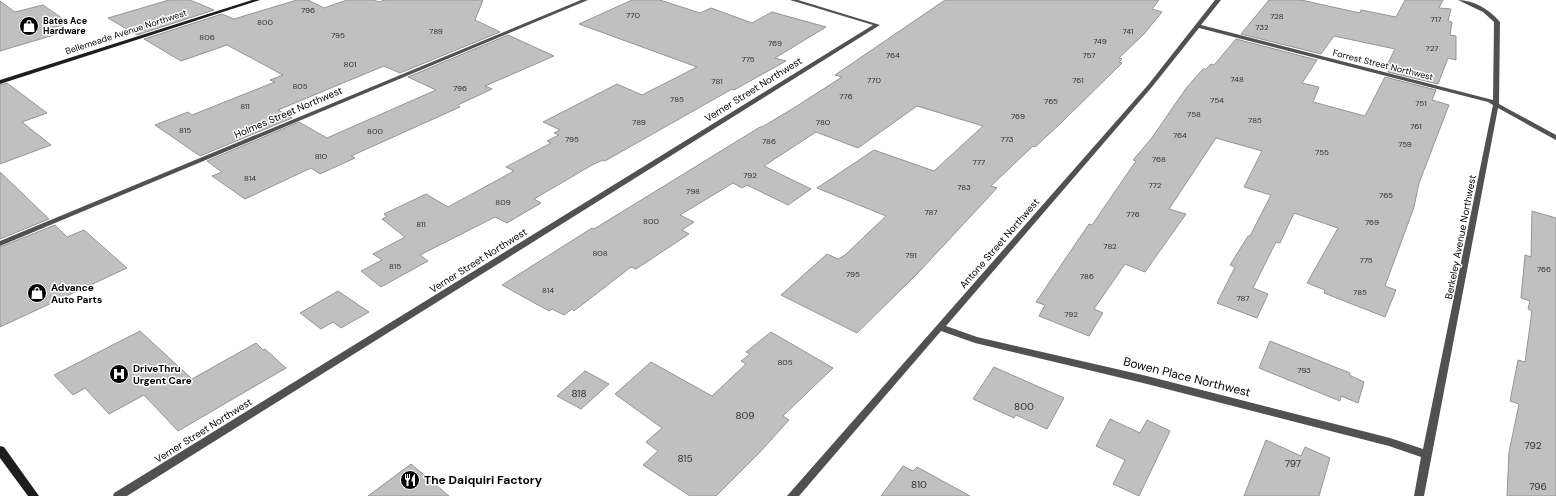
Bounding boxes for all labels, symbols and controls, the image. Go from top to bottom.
house number: 796 [301,5,315,15]
street label: Bellemeade Avenue Northwest [64,7,189,57]
house number: 770 [626,10,640,20]
house number: 728 [1270,11,1284,21]
house number: 717 [1430,14,1442,24]
shop icon: Bates Ace Hardware [18,15,40,37]
place label: Bates Ace Hardware [43,15,88,37]
house number: 800 [257,17,273,27]
house number: 732 [1255,22,1269,32]
house number: 789 [429,26,443,36]
house number: 741 [1122,26,1134,36]
house number: 795 [331,30,345,40]
house number: 806 [199,32,215,42]
house number: 749 [1093,36,1107,46]
house number: 769 [768,38,782,48]
house number: 727 [1426,43,1438,53]
street label: Forrest Street Northwest [1332,47,1435,83]
house number: 764 [886,50,900,60]
house number: 757 [1082,50,1096,60]
street label: Verner Street Northwest [702,54,804,125]
house number: 775 [741,54,755,64]
house number: 801 [344,59,356,69]
house number: 748 [1230,74,1244,84]
house number: 770 [867,75,881,85]
house number: 761 [1072,75,1084,85]
house number: 781 [711,76,723,86]
house number: 805 [292,81,308,91]
house number: 796 [453,83,467,93]
street label: Holmes Street Northwest [232,84,344,141]
house number: 776 [839,91,853,101]
house number: 785 [670,94,684,104]
house number: 754 [1210,95,1224,105]
house number: 765 [1044,96,1058,106]
house number: 751 [1415,98,1427,108]
house number: 811 [240,101,250,111]
house number: 758 [1187,109,1201,119]
house number: 769 [1011,111,1025,121]
house number: 785 [1248,115,1262,125]
house number: 789 [632,117,646,127]
house number: 780 [816,117,831,127]
house number: 761 [1410,121,1422,131]
house number: 815 [179,125,191,135]
house number: 800 [367,126,383,136]
house number: 764 [1173,130,1187,140]
house number: 795 [565,134,579,144]
house number: 773 [1000,134,1014,144]
house number: 786 [762,136,776,146]
house number: 759 [1398,139,1412,149]
house number: 755 [1315,147,1329,157]
house number: 810 [315,151,328,161]
house number: 768 [1152,154,1166,164]
house number: 777 [973,157,985,167]
house number: 792 [743,170,757,180]
house number: 814 [244,173,256,183]
street label: Berkeley Avenue Northwest [1442,174,1479,300]
house number: 772 [1149,180,1162,190]
house number: 783 [957,182,971,192]
house number: 798 [686,186,700,196]
house number: 765 [1379,190,1393,200]
street label: Antone Street Northwest [957,196,1042,291]
house number: 809 [495,197,511,207]
house number: 787 [924,207,938,217]
house number: 776 [1126,209,1140,219]
house number: 800 [643,216,659,226]
house number: 769 [1365,217,1379,227]
house number: 811 [416,219,426,229]
street label: Verner Street Northwest [427,225,529,296]
house number: 782 [1103,241,1117,251]
house number: 808 [592,248,608,258]
house number: 791 [905,250,917,260]
house number: 775 [1359,255,1373,265]
house number: 815 [389,261,401,271]
house number: 766 [1537,264,1551,274]
house number: 795 [846,269,860,279]
house number: 786 [1080,271,1094,281]
place label: Advance Auto Parts [51,281,102,306]
shop icon: Advance Auto Parts [26,282,48,304]
house number: 814 [542,285,554,295]
house number: 785 [1353,287,1367,297]
house number: 787 [1236,293,1250,303]
house number: 792 [1064,309,1078,319]
street label: Bowen Place Northwest [1122,353,1253,401]
house number: 805 [777,357,793,367]
place label: DriveThru Urgent Care [133,362,192,387]
hospital icon: DriveThru Urgent Care [108,363,130,385]
house number: 793 [1297,365,1311,375]
house number: 818 [571,387,587,400]
street label: Verner Street Northwest [152,395,254,466]
house number: 800 [1014,400,1034,413]
house number: 809 [735,409,755,422]
house number: 792 [1525,439,1542,452]
house number: 815 [677,452,693,465]
house number: 797 [1285,457,1301,470]
restaurant icon: The Daiquiri Factory [399,469,421,491]
place label: The Daiquiri Factory [424,472,543,488]
house number: 810 [911,478,927,491]
house number: 796 [1529,480,1547,493]

